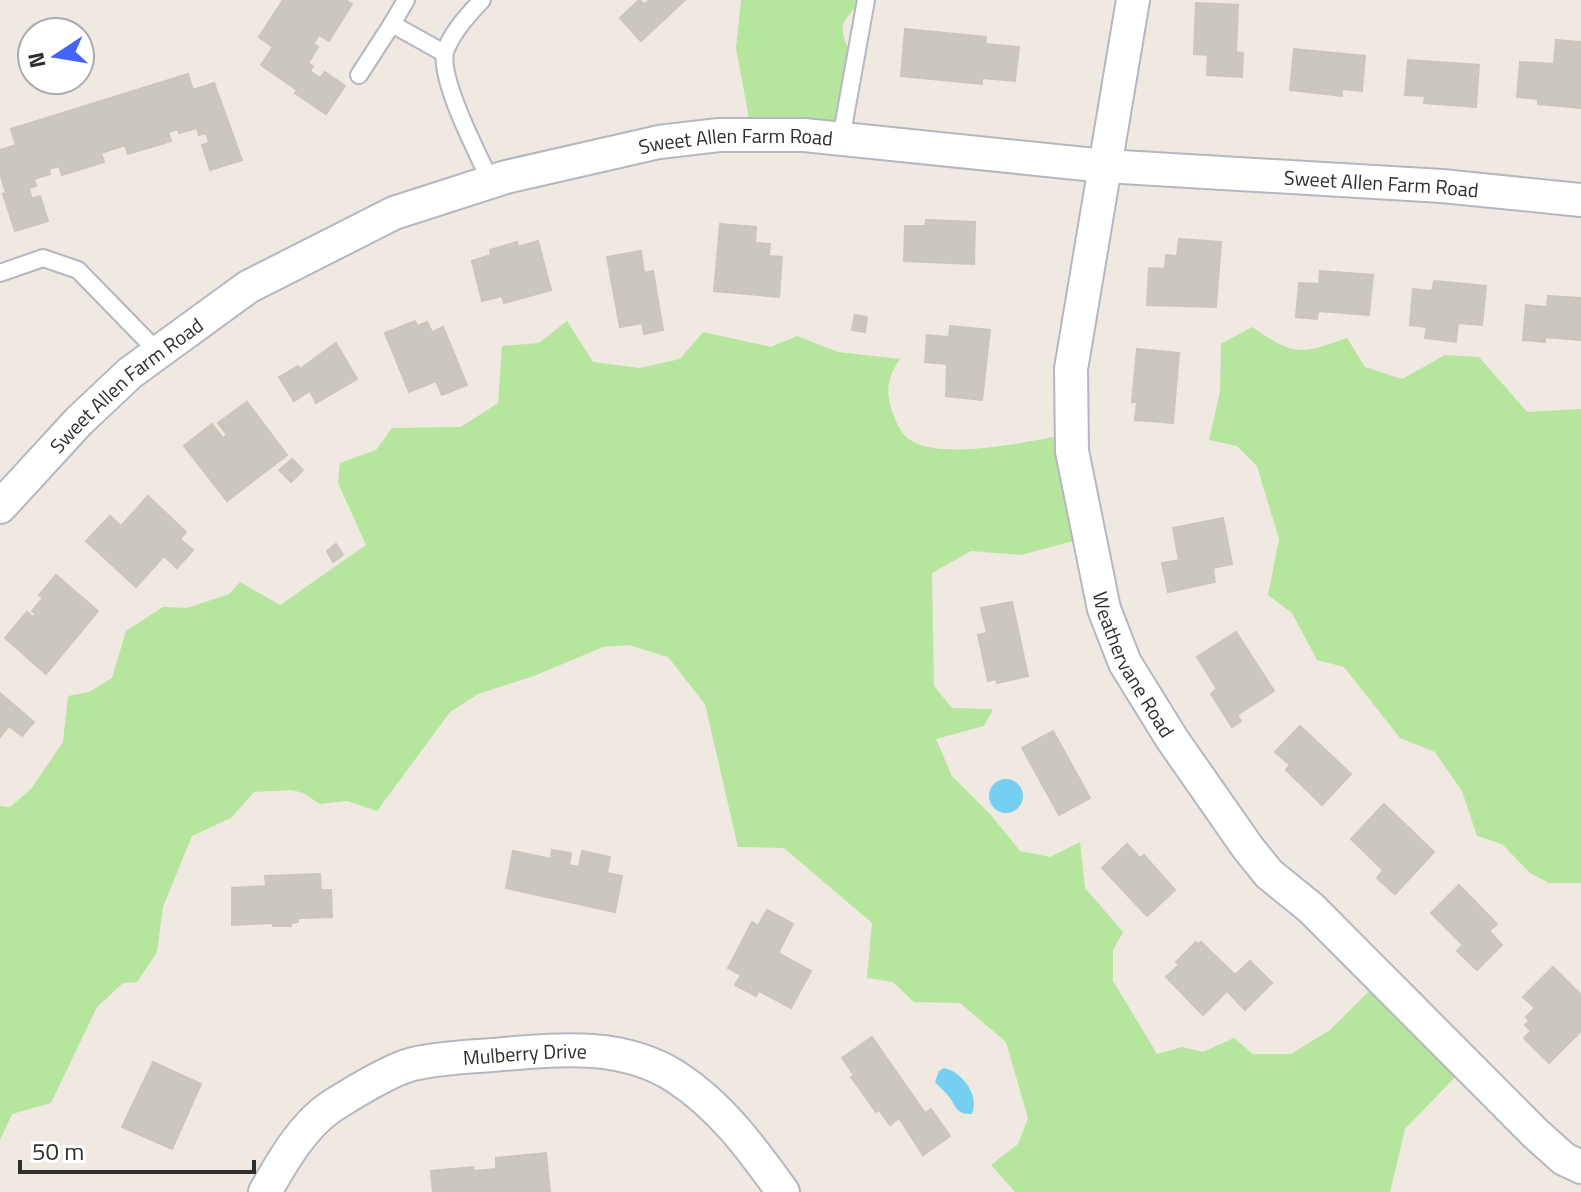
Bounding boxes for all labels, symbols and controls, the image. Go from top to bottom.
north arrow [16,16,96,96]
text: N [18,49,55,71]
street label: Sweet Allen Farm Road [635,119,834,162]
street label: Sweet Allen Farm Road [1283,161,1480,205]
street label: Sweet Allen Farm Road [42,309,209,460]
street label: Weathervane Road [1085,589,1183,743]
street label: Mulberry Drive [462,1035,588,1073]
scale bar [20,1124,254,1174]
text: 50 m [32,1133,84,1169]

